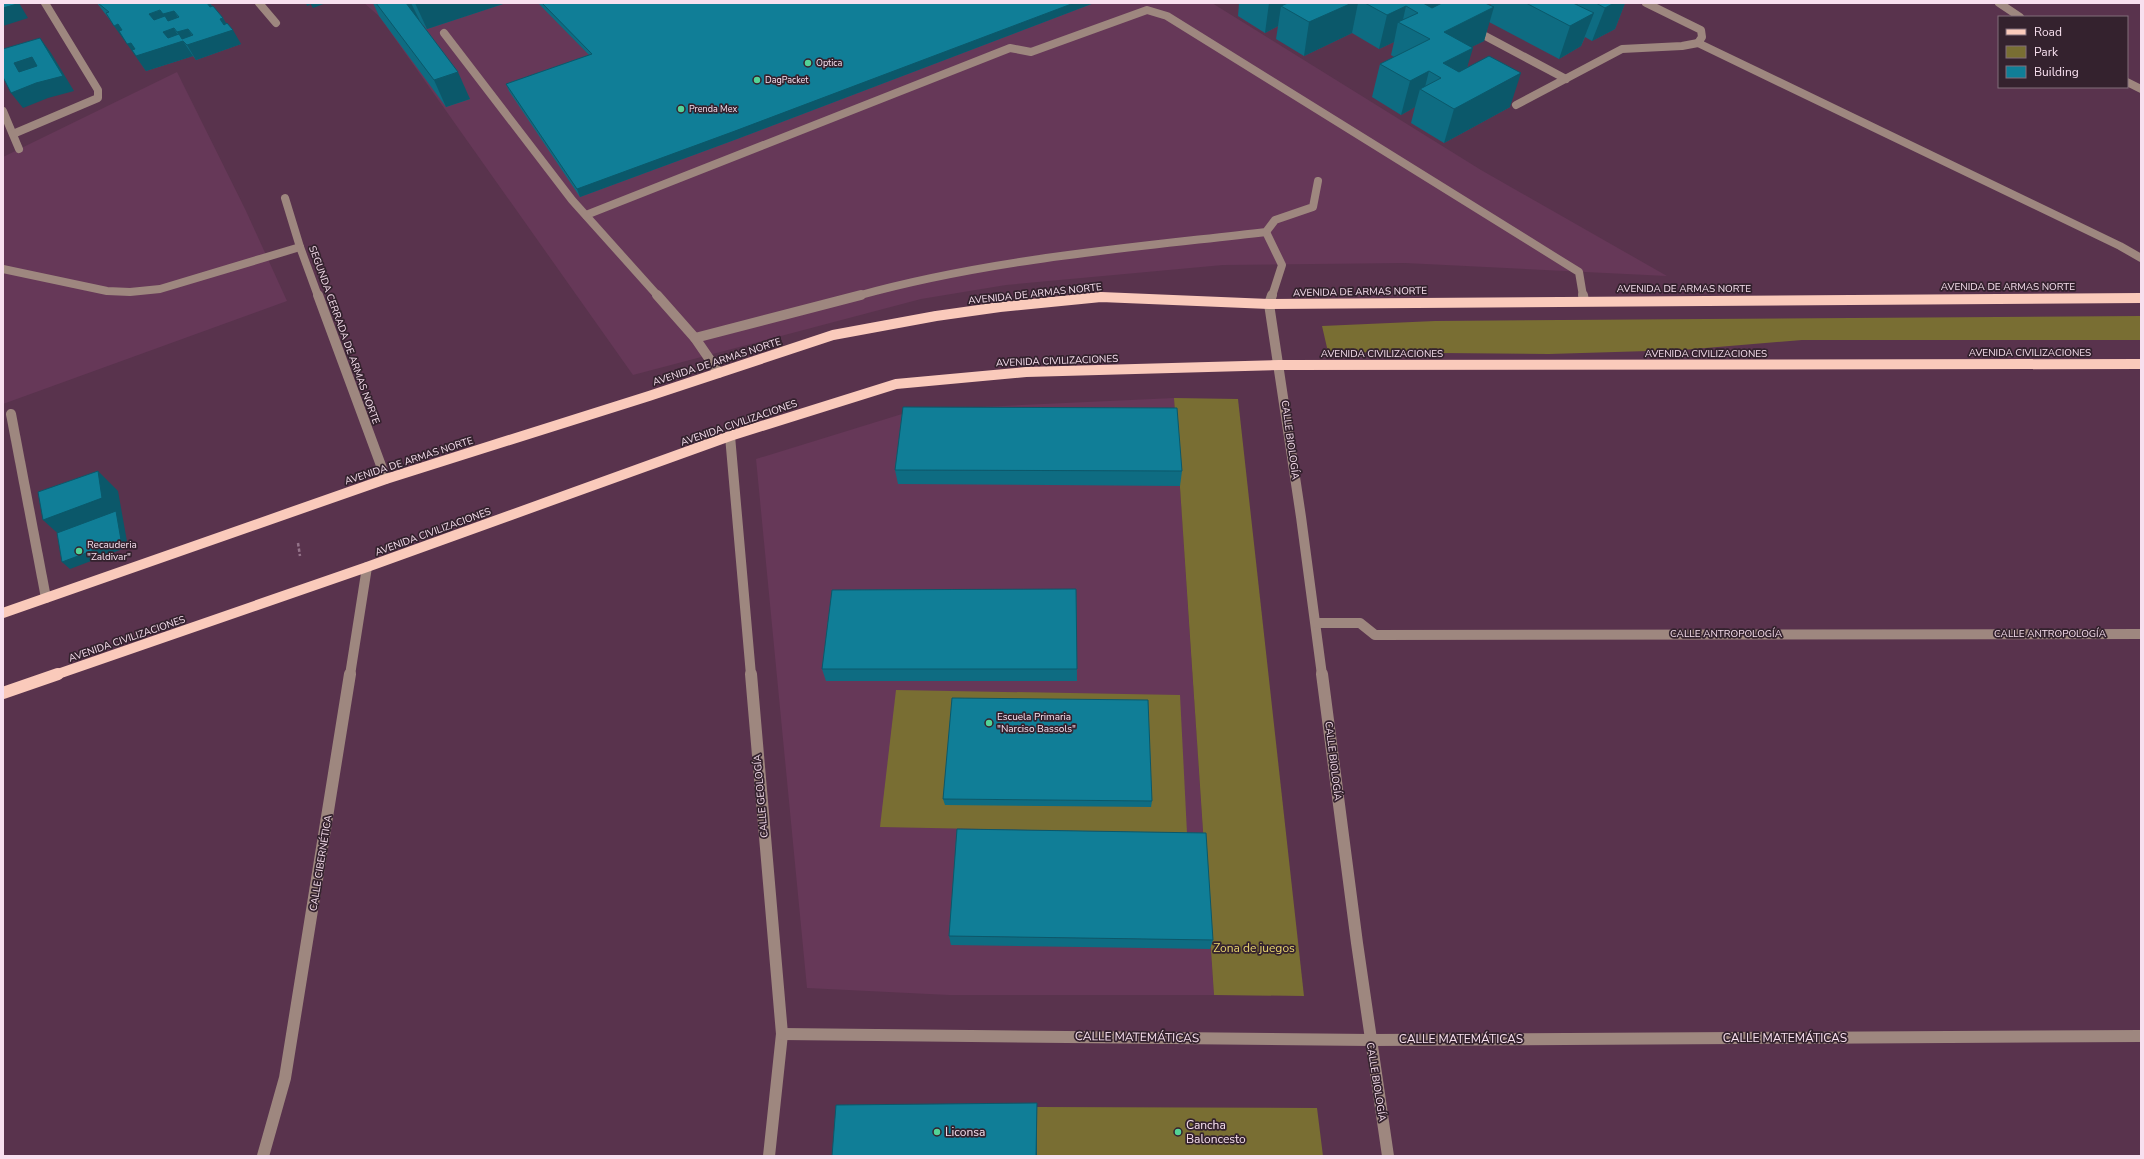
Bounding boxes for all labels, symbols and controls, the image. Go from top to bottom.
legend [1998,16,2128,88]
text: Road [2034,24,2062,40]
text: Park [2034,44,2059,60]
place label: Optica [816,57,842,69]
marker: Optica [803,58,813,68]
text: Building [2034,64,2079,80]
place label: DagPacket [765,74,809,86]
marker: DagPacket [752,75,762,85]
place label: Prenda Mex [689,103,737,115]
marker: Prenda Mex [676,104,686,114]
street label: SEGUNDA CERRADA DE ARMAS NORTE [305,244,383,426]
street label: AVENIDA DE ARMAS NORTE [967,280,1103,308]
street label: AVENIDA DE ARMAS NORTE [1941,280,2075,294]
street label: AVENIDA DE ARMAS NORTE [1617,282,1751,296]
street label: AVENIDA DE ARMAS NORTE [1293,284,1427,300]
street label: AVENIDA DE ARMAS NORTE [651,335,783,389]
street label: AVENIDA CIVILIZACIONES [1969,346,2091,360]
street label: AVENIDA CIVILIZACIONES [1321,347,1443,361]
street label: AVENIDA CIVILIZACIONES [1645,347,1767,361]
street label: AVENIDA CIVILIZACIONES [996,352,1118,370]
street label: AVENIDA CIVILIZACIONES [679,396,799,450]
street label: CALLE BIOLOGÍA [1278,399,1303,481]
street label: AVENIDA DE ARMAS NORTE [343,434,475,488]
street label: AVENIDA CIVILIZACIONES [373,504,493,560]
place label: Recauderia "Zaldivar" [87,538,137,564]
marker: Recauderia "Zaldivar" [74,546,84,556]
street label: AVENIDA CIVILIZACIONES [67,612,187,666]
street label: CALLE ANTROPOLOGÍA [1670,627,1783,641]
street label: CALLE ANTROPOLOGÍA [1994,627,2107,641]
place label: Escuela Primaria "Narciso Bassols" [997,710,1076,736]
marker: Escuela Primaria "Narciso Bassols" [984,718,994,728]
street label: CALLE BIOLOGÍA [1321,720,1345,802]
street label: CALLE GEOLOGÍA [750,753,772,838]
street label: CALLE CIBERNÉTICA [306,813,336,912]
park label: Zona de juegos [1213,940,1295,956]
street label: CALLE MATEMÁTICAS [1075,1028,1199,1046]
street label: CALLE MATEMÁTICAS [1723,1030,1847,1046]
street label: CALLE MATEMÁTICAS [1399,1031,1523,1047]
street label: CALLE BIOLOGÍA [1363,1041,1389,1123]
place label: Cancha Baloncesto [1186,1117,1246,1147]
place label: Liconsa [945,1124,985,1140]
marker: Liconsa [932,1127,942,1137]
marker: Cancha Baloncesto [1173,1127,1183,1137]

